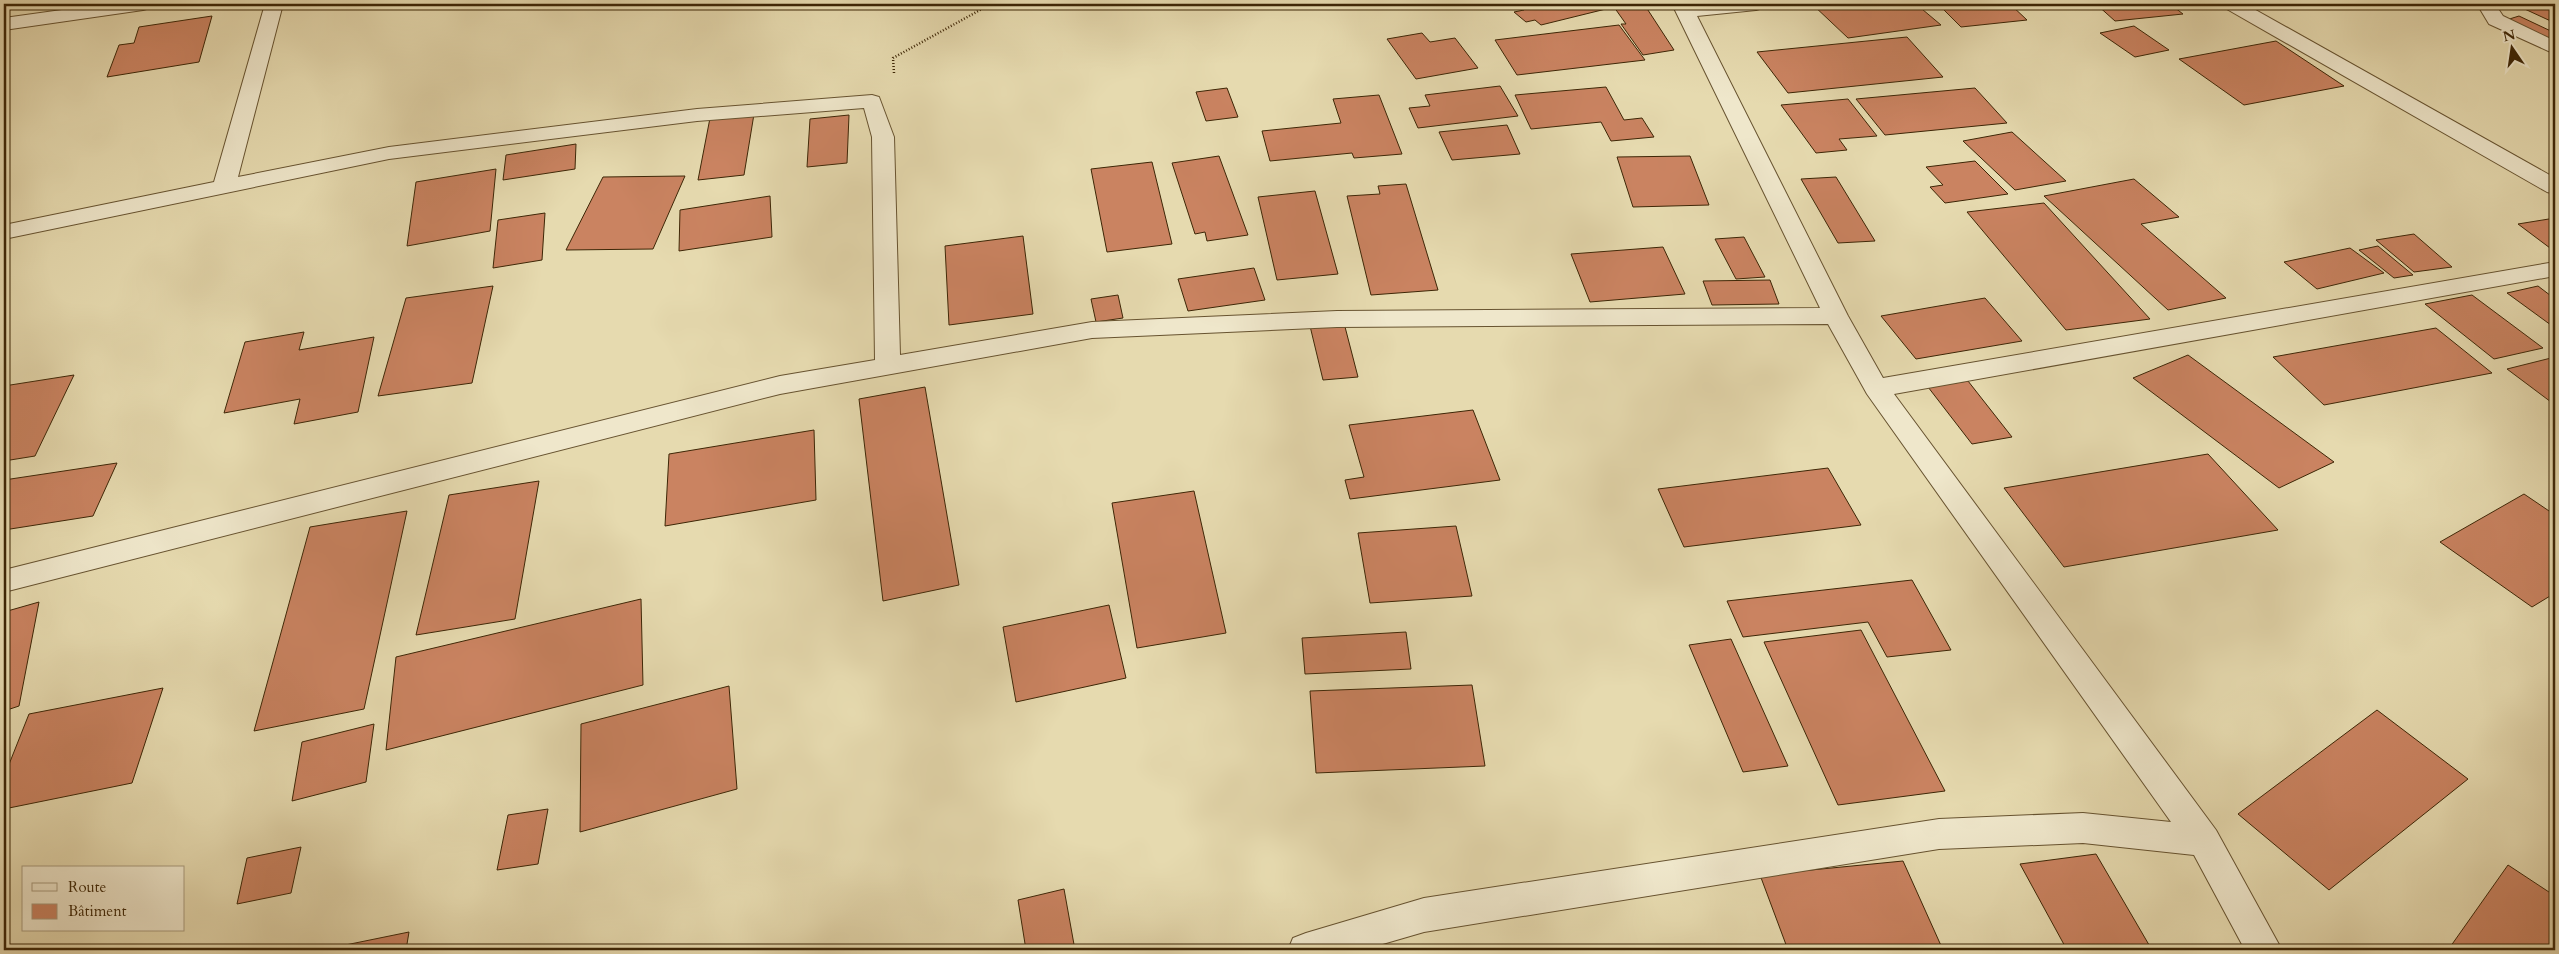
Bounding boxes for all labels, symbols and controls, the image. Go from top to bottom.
north arrow [2486,22,2536,72]
text: N [2501,25,2517,46]
legend [22,866,185,932]
text: Route [68,877,106,897]
text: Bâtiment [68,901,127,921]

